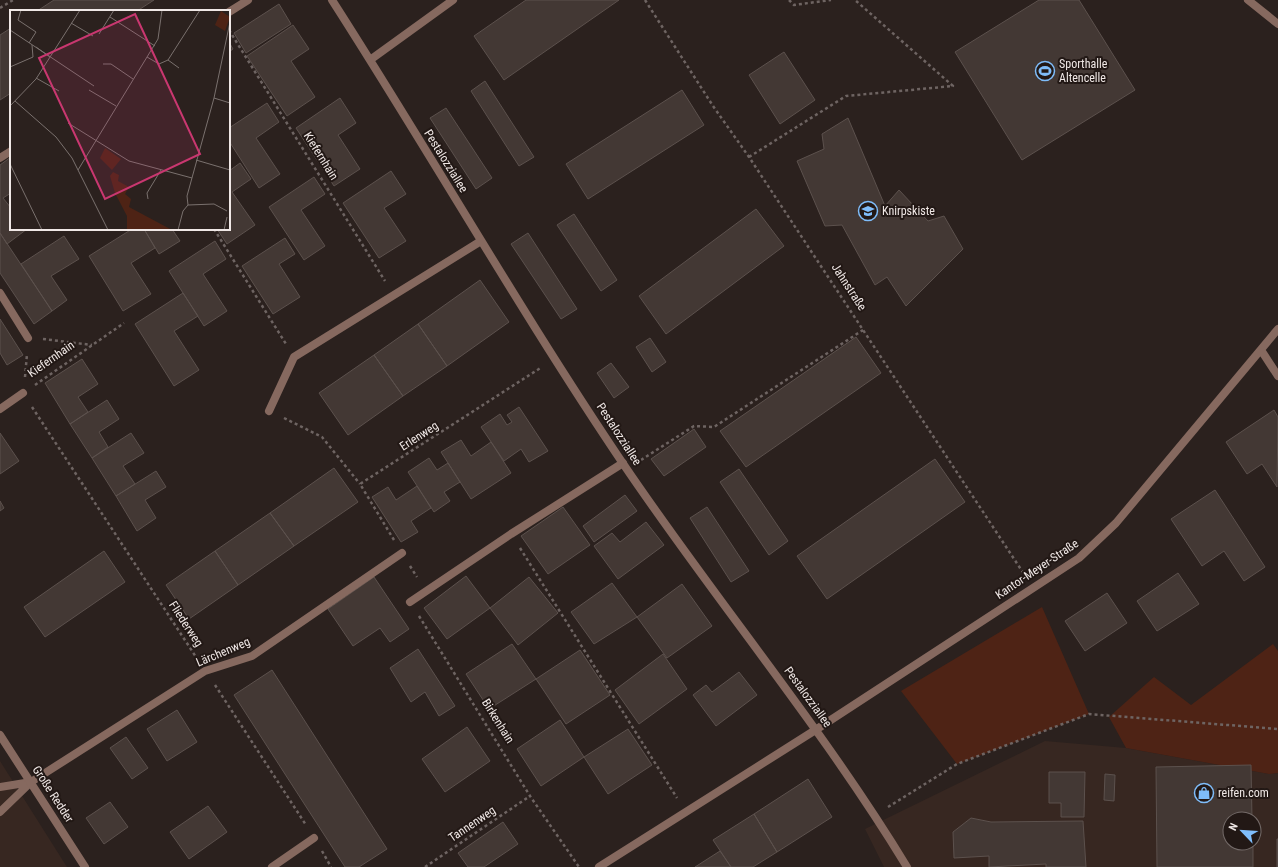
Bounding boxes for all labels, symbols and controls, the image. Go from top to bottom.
inset map [10,10,230,230]
place label: Sporthalle Altencelle [1059,57,1108,85]
sports icon: Sporthalle Altencelle [1034,60,1056,82]
street label: Pestalozziallee [421,127,471,195]
street label: Kiefernhain [301,129,341,183]
school or university icon: Knirpskiste [857,200,879,222]
place label: Knirpskiste [882,204,935,218]
street label: Jahnstraße [829,261,870,313]
street label: Kiefernhain [25,338,77,380]
street label: Pestalozziallee [594,400,645,468]
street label: Erlenweg [397,418,441,454]
street label: Kantor-Meyer-Straße [993,536,1081,602]
street label: Fliederweg [166,599,206,650]
street label: Lärchenweg [194,634,252,670]
street label: Pestalozziallee [781,664,835,730]
street label: Birkenhain [479,696,517,746]
street label: Große Redder [30,763,77,825]
shop icon: reifen.com [1193,782,1215,804]
place label: reifen.com [1218,786,1269,800]
street label: Tannenweg [446,803,498,845]
north arrow [1222,811,1262,851]
text: N [1226,821,1241,833]

